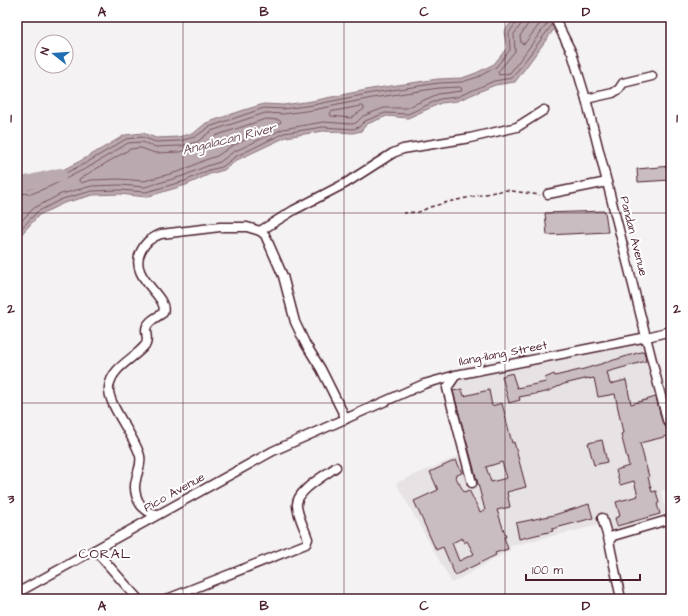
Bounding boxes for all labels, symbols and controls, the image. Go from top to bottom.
text: A [98,3,107,21]
text: B [259,3,269,21]
text: C [419,3,429,21]
text: D [582,3,591,21]
north arrow [34,34,74,74]
text: N [37,46,53,57]
text: 1 [10,109,12,127]
text: 1 [676,109,678,127]
water label: Angalacan River [181,118,280,160]
street label: Pandan Avenue [615,194,652,278]
text: 2 [6,300,15,318]
text: 2 [672,300,681,318]
street label: Ilang-ilang Street [458,337,549,371]
street label: Pico Avenue [141,468,208,516]
text: 3 [7,490,15,508]
text: 3 [673,490,681,508]
district label: CORAL [79,544,131,564]
scale bar [526,556,640,582]
text: 100 m [532,562,563,579]
text: A [98,597,107,615]
text: B [259,597,269,615]
text: C [419,597,429,615]
text: D [582,597,591,615]

